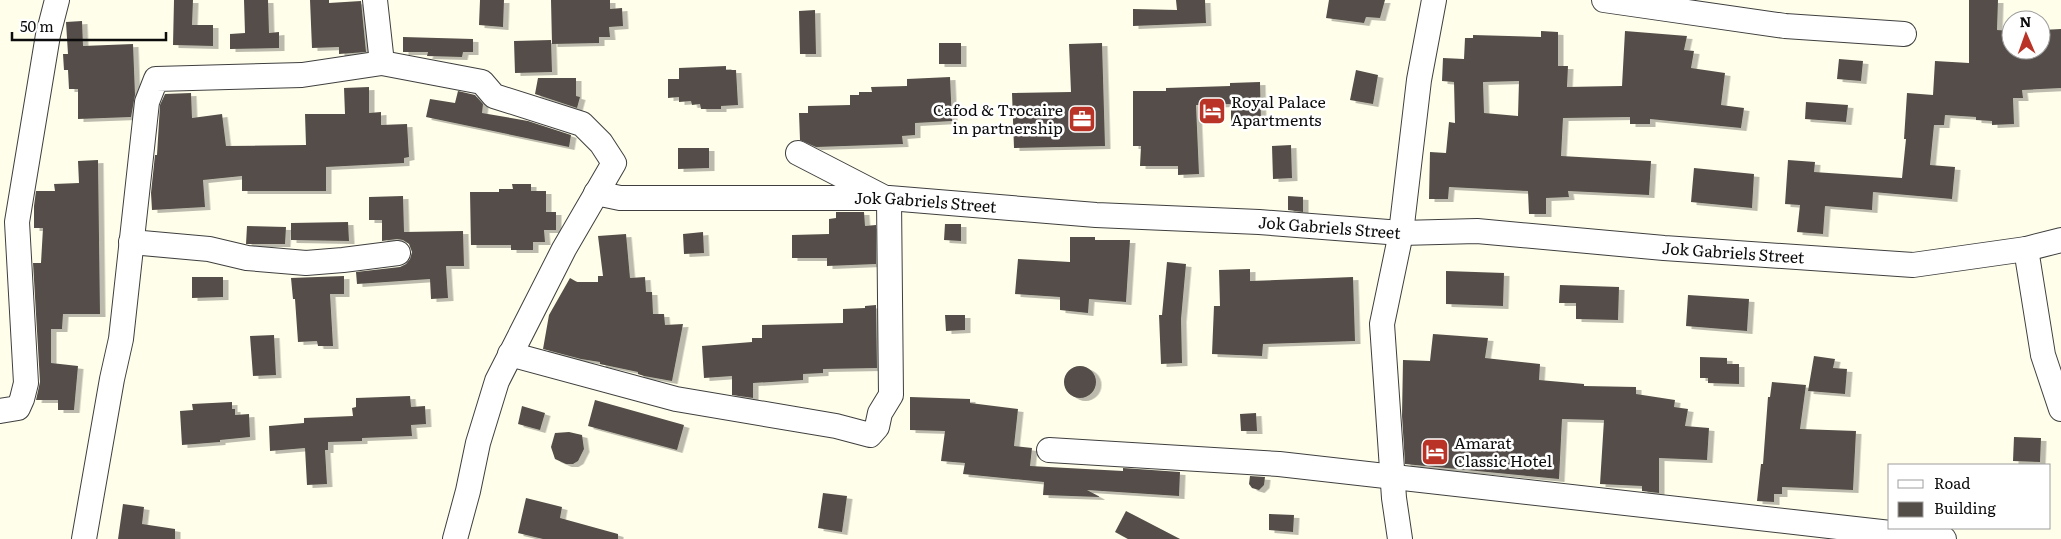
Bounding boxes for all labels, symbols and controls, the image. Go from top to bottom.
scale bar [12,10,166,42]
north arrow [2001,10,2051,60]
text: N [2019,11,2032,31]
text: 50 m [20,14,54,37]
place label: Royal Palace Apartments [1231,89,1326,131]
hotel icon: Royal Palace Apartments [1197,96,1227,126]
place label: Cafod & Trocaire in partnership [933,97,1063,139]
office icon: Cafod & Trocaire in partnership [1067,104,1097,134]
street label: Jok Gabriels Street [854,185,998,218]
street label: Jok Gabriels Street [1257,209,1402,244]
street label: Jok Gabriels Street [1661,235,1806,269]
place label: Amarat Classic Hotel [1454,430,1552,472]
hotel icon: Amarat Classic Hotel [1420,437,1450,467]
legend [1888,464,2051,529]
text: Road [1934,471,1970,494]
text: Building [1934,496,1996,519]

